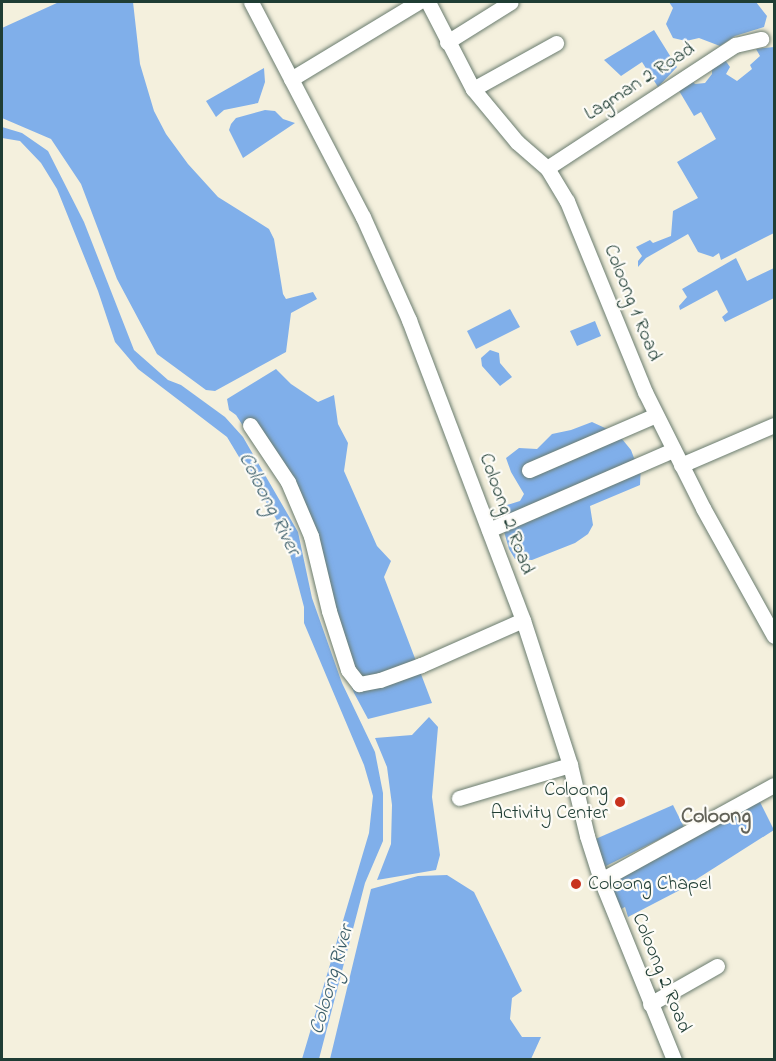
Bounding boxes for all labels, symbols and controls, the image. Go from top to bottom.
street label: Lagman 2 Road [580,37,700,127]
street label: Coloong 1 Road [598,241,666,365]
water label: Coloong River [232,448,306,560]
street label: Coloong 2 Road [473,450,539,578]
place label: Coloong Activity Center [491,778,608,825]
marker: Coloong Activity Center [613,795,627,809]
district label: Coloong [681,805,751,831]
place label: Coloong Chapel [588,872,711,896]
marker: Coloong Chapel [569,877,583,891]
street label: Coloong 2 Road [626,910,696,1036]
water label: Coloong River [304,923,360,1037]

